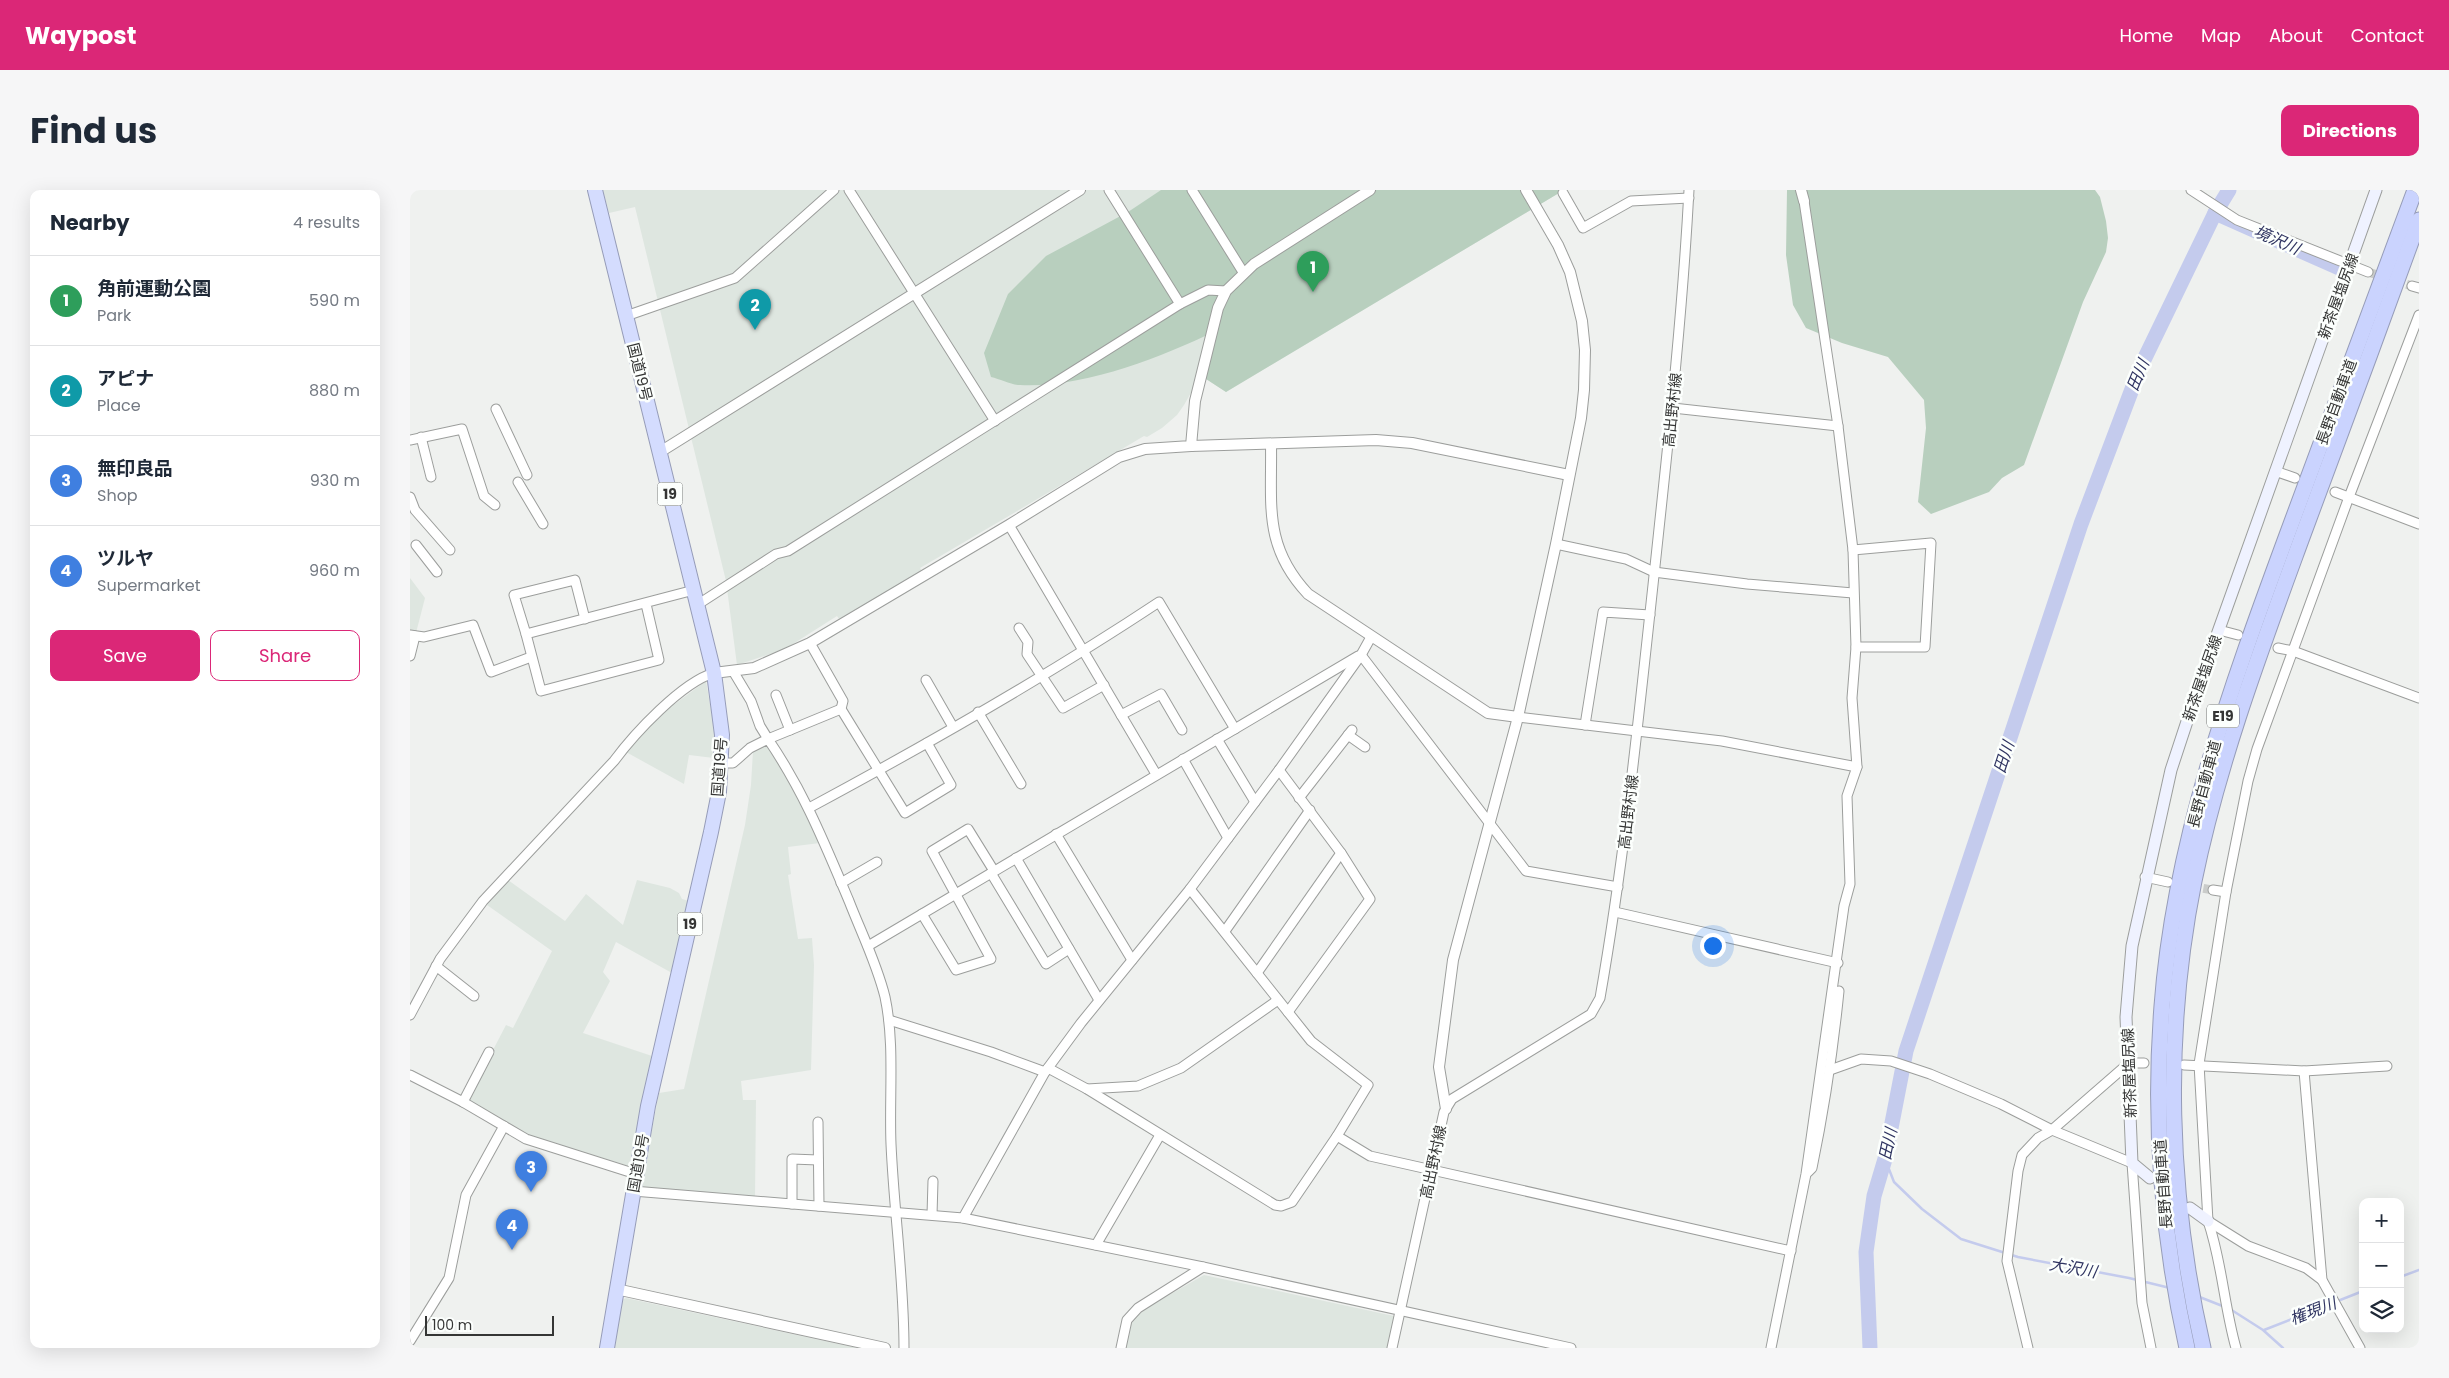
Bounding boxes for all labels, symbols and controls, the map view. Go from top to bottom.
text: Waypost [25,19,136,52]
text: Home [2119,23,2173,48]
text: Map [2201,23,2241,48]
text: About [2269,23,2323,48]
text: Contact [2351,23,2424,48]
button: Directions [2281,105,2419,156]
text: Find us [30,106,157,155]
text: Nearby [50,208,130,237]
text: 4 results [293,211,360,234]
water label: 境沢川 [2250,220,2305,261]
street label: 新茶屋塩尻線 [2313,250,2363,342]
pin: 1 [1297,251,1329,292]
text: 角前運動公園 [97,275,211,302]
text: 1 [63,289,69,312]
text: 590 m [309,289,360,312]
pin: 2 [739,289,771,330]
text: Park [97,304,131,327]
street label: 国道19号 [623,341,657,403]
water label: 田川 [2121,354,2156,394]
street label: 長野自動車道 [2311,356,2361,448]
text: アピナ [97,365,154,392]
street label: 高出野村線 [1658,372,1686,448]
text: 2 [61,379,71,402]
text: 880 m [309,379,360,402]
text: Place [97,394,141,417]
text: 無印良品 [97,455,173,482]
text: 3 [61,469,71,492]
text: 930 m [310,469,360,492]
road number: 19 [658,482,682,506]
text: Shop [97,484,138,507]
text: ツルヤ [97,545,154,572]
text: 4 [61,559,71,582]
text: 960 m [309,559,360,582]
text: Supermarket [97,574,201,597]
button: Save [50,630,200,681]
button: Share [210,630,360,681]
street label: 新茶屋塩尻線 [2177,632,2227,724]
road number: E19 [2207,704,2239,728]
water label: 田川 [1988,736,2020,776]
street label: 国道19号 [706,737,732,797]
street label: 長野自動車道 [2182,738,2226,830]
street label: 高出野村線 [1613,773,1643,851]
road number: 19 [678,912,702,936]
your location [1700,933,1726,959]
street label: 新茶屋塩尻線 [2117,1028,2141,1118]
street label: 高出野村線 [1415,1123,1451,1201]
water label: 田川 [1873,1124,1903,1162]
street label: 国道19号 [623,1132,653,1194]
street label: 長野自動車道 [2149,1138,2177,1230]
pin: 3 [515,1151,547,1192]
map controls [2359,1198,2404,1333]
button: + [2359,1198,2404,1243]
pin: 4 [496,1209,528,1250]
button: − [2359,1243,2404,1288]
water label: 大沢川 [2047,1253,2101,1284]
button: layers [2359,1288,2404,1333]
water label: 権現川 [2286,1291,2341,1330]
scale bar [425,1313,554,1336]
text: 100 m [432,1315,472,1335]

